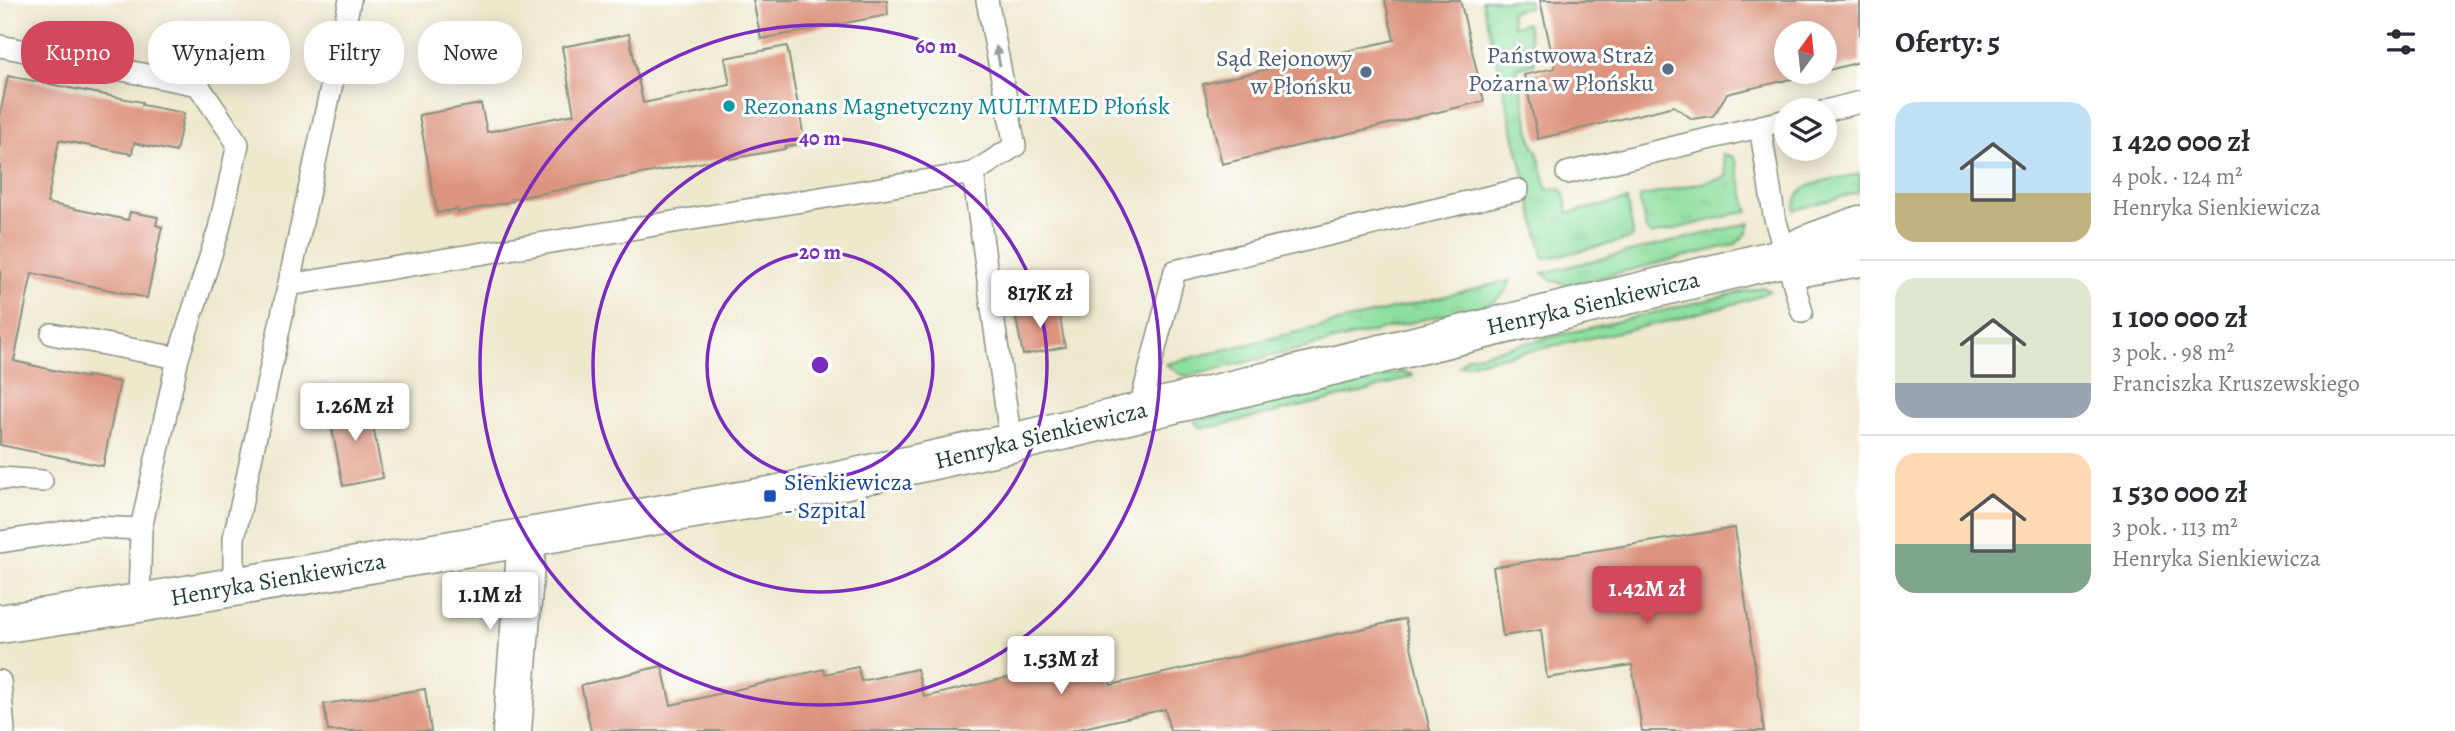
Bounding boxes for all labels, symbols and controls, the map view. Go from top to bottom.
chip: Kupno [21,21,134,84]
chip: Wynajem [148,21,290,84]
chip: Filtry [304,21,404,84]
chip: Nowe [418,21,522,84]
north arrow [1774,21,1838,84]
map controls [1774,21,1837,161]
text: Oferty: 5 [1895,22,2000,62]
icon: filters [2382,23,2420,61]
text: 60 m [915,32,957,60]
place label: Państwowa Straż Pożarna w Płońsku [1468,39,1654,99]
place label: Sąd Rejonowy w Płońsku [1216,42,1352,102]
one-way arrow [992,45,1003,67]
marker: Państwowa Straż Pożarna w Płońsku [1660,61,1676,77]
marker: Sąd Rejonowy w Płońsku [1358,64,1374,80]
place label: Rezonans Magnetyczny MULTIMED Płońsk [743,90,1170,122]
marker: Rezonans Magnetyczny MULTIMED Płońsk [721,98,737,114]
button: layers [1774,98,1837,161]
text: 1 420 000 zł [2112,121,2250,161]
text: 40 m [799,124,841,152]
icon: home [1951,130,2035,214]
text: 4 pok. · 124 m² [2112,161,2243,192]
text: Henryka Sienkiewicza [2112,192,2321,223]
text: 20 m [799,238,841,266]
street label: Henryka Sienkiewicza [1483,263,1704,343]
pin: 817K zł [975,270,1105,330]
text: 817K zł [1007,277,1073,308]
text: 1 100 000 zł [2112,297,2247,337]
icon: home [1951,306,2035,390]
text: 3 pok. · 98 m² [2112,337,2234,368]
centre of rings [808,353,832,377]
text: Franciszka Kruszewskiego [2112,368,2360,399]
pin: 1.26M zł [283,384,427,443]
text: 1.26M zł [316,390,394,421]
street label: Henryka Sienkiewicza [931,393,1151,477]
place label: Sienkiewicza - Szpital [784,466,914,526]
text: 1 530 000 zł [2112,472,2247,512]
icon: home [1951,481,2035,565]
marker: Sienkiewicza - Szpital [762,488,778,504]
text: 3 pok. · 113 m² [2112,512,2238,543]
text: Henryka Sienkiewicza [2112,543,2321,574]
street label: Henryka Sienkiewicza [168,544,389,614]
pin: 1.42M zł [1575,566,1719,626]
pin: 1.1M zł [425,572,555,632]
text: 1.42M zł [1608,573,1686,604]
text: 1.1M zł [458,579,522,610]
pin: 1.53M zł [989,636,1133,696]
text: 1.53M zł [1023,643,1099,674]

